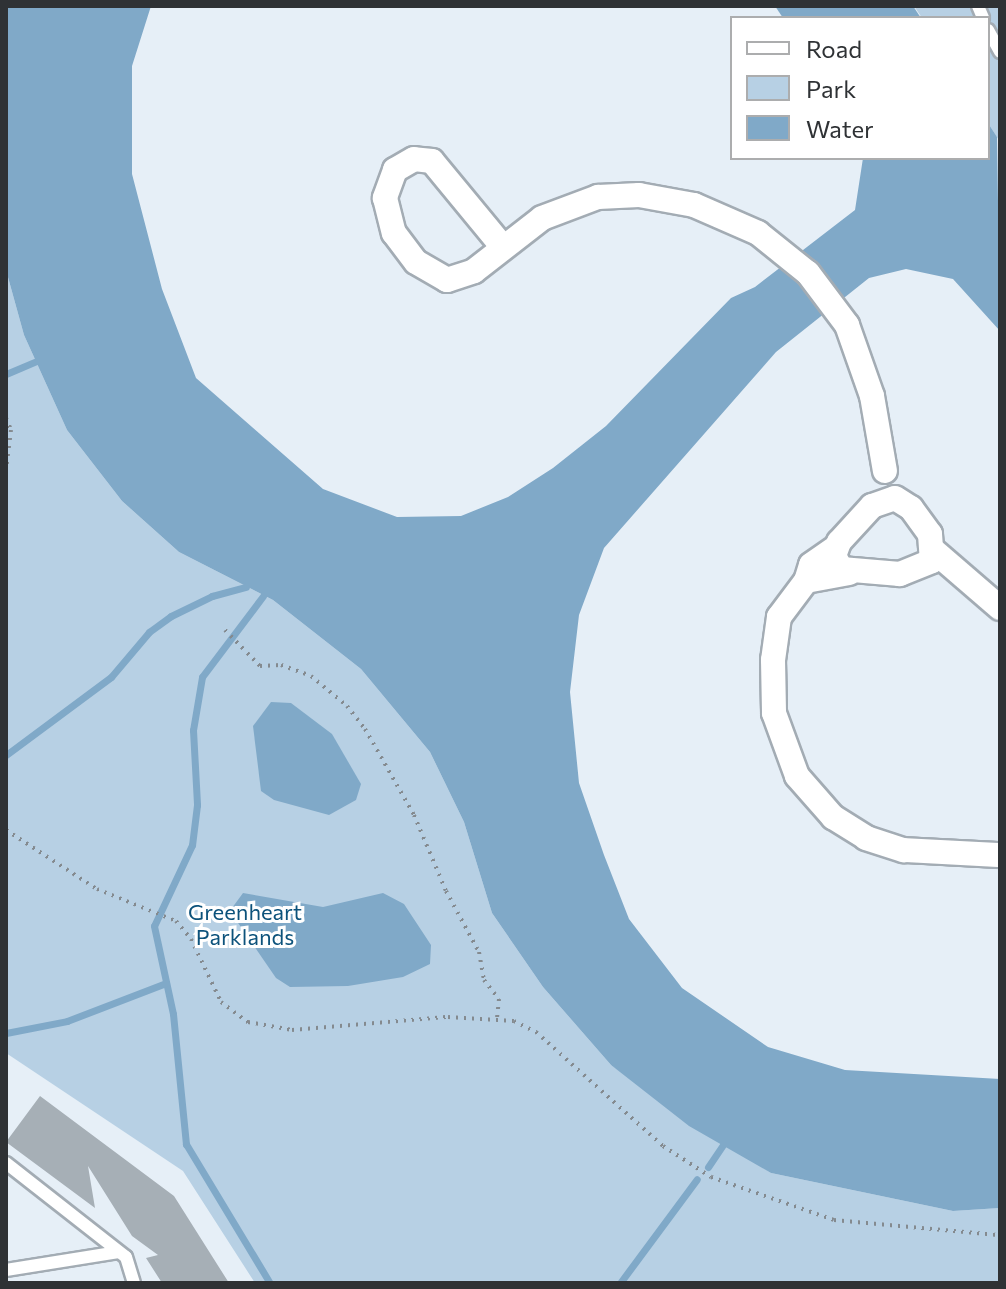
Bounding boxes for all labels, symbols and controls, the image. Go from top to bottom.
legend [730,16,990,160]
text: Road [806,34,862,63]
text: Park [806,74,856,103]
text: Water [806,114,874,143]
park label: Greenheart Parklands [188,898,302,950]

